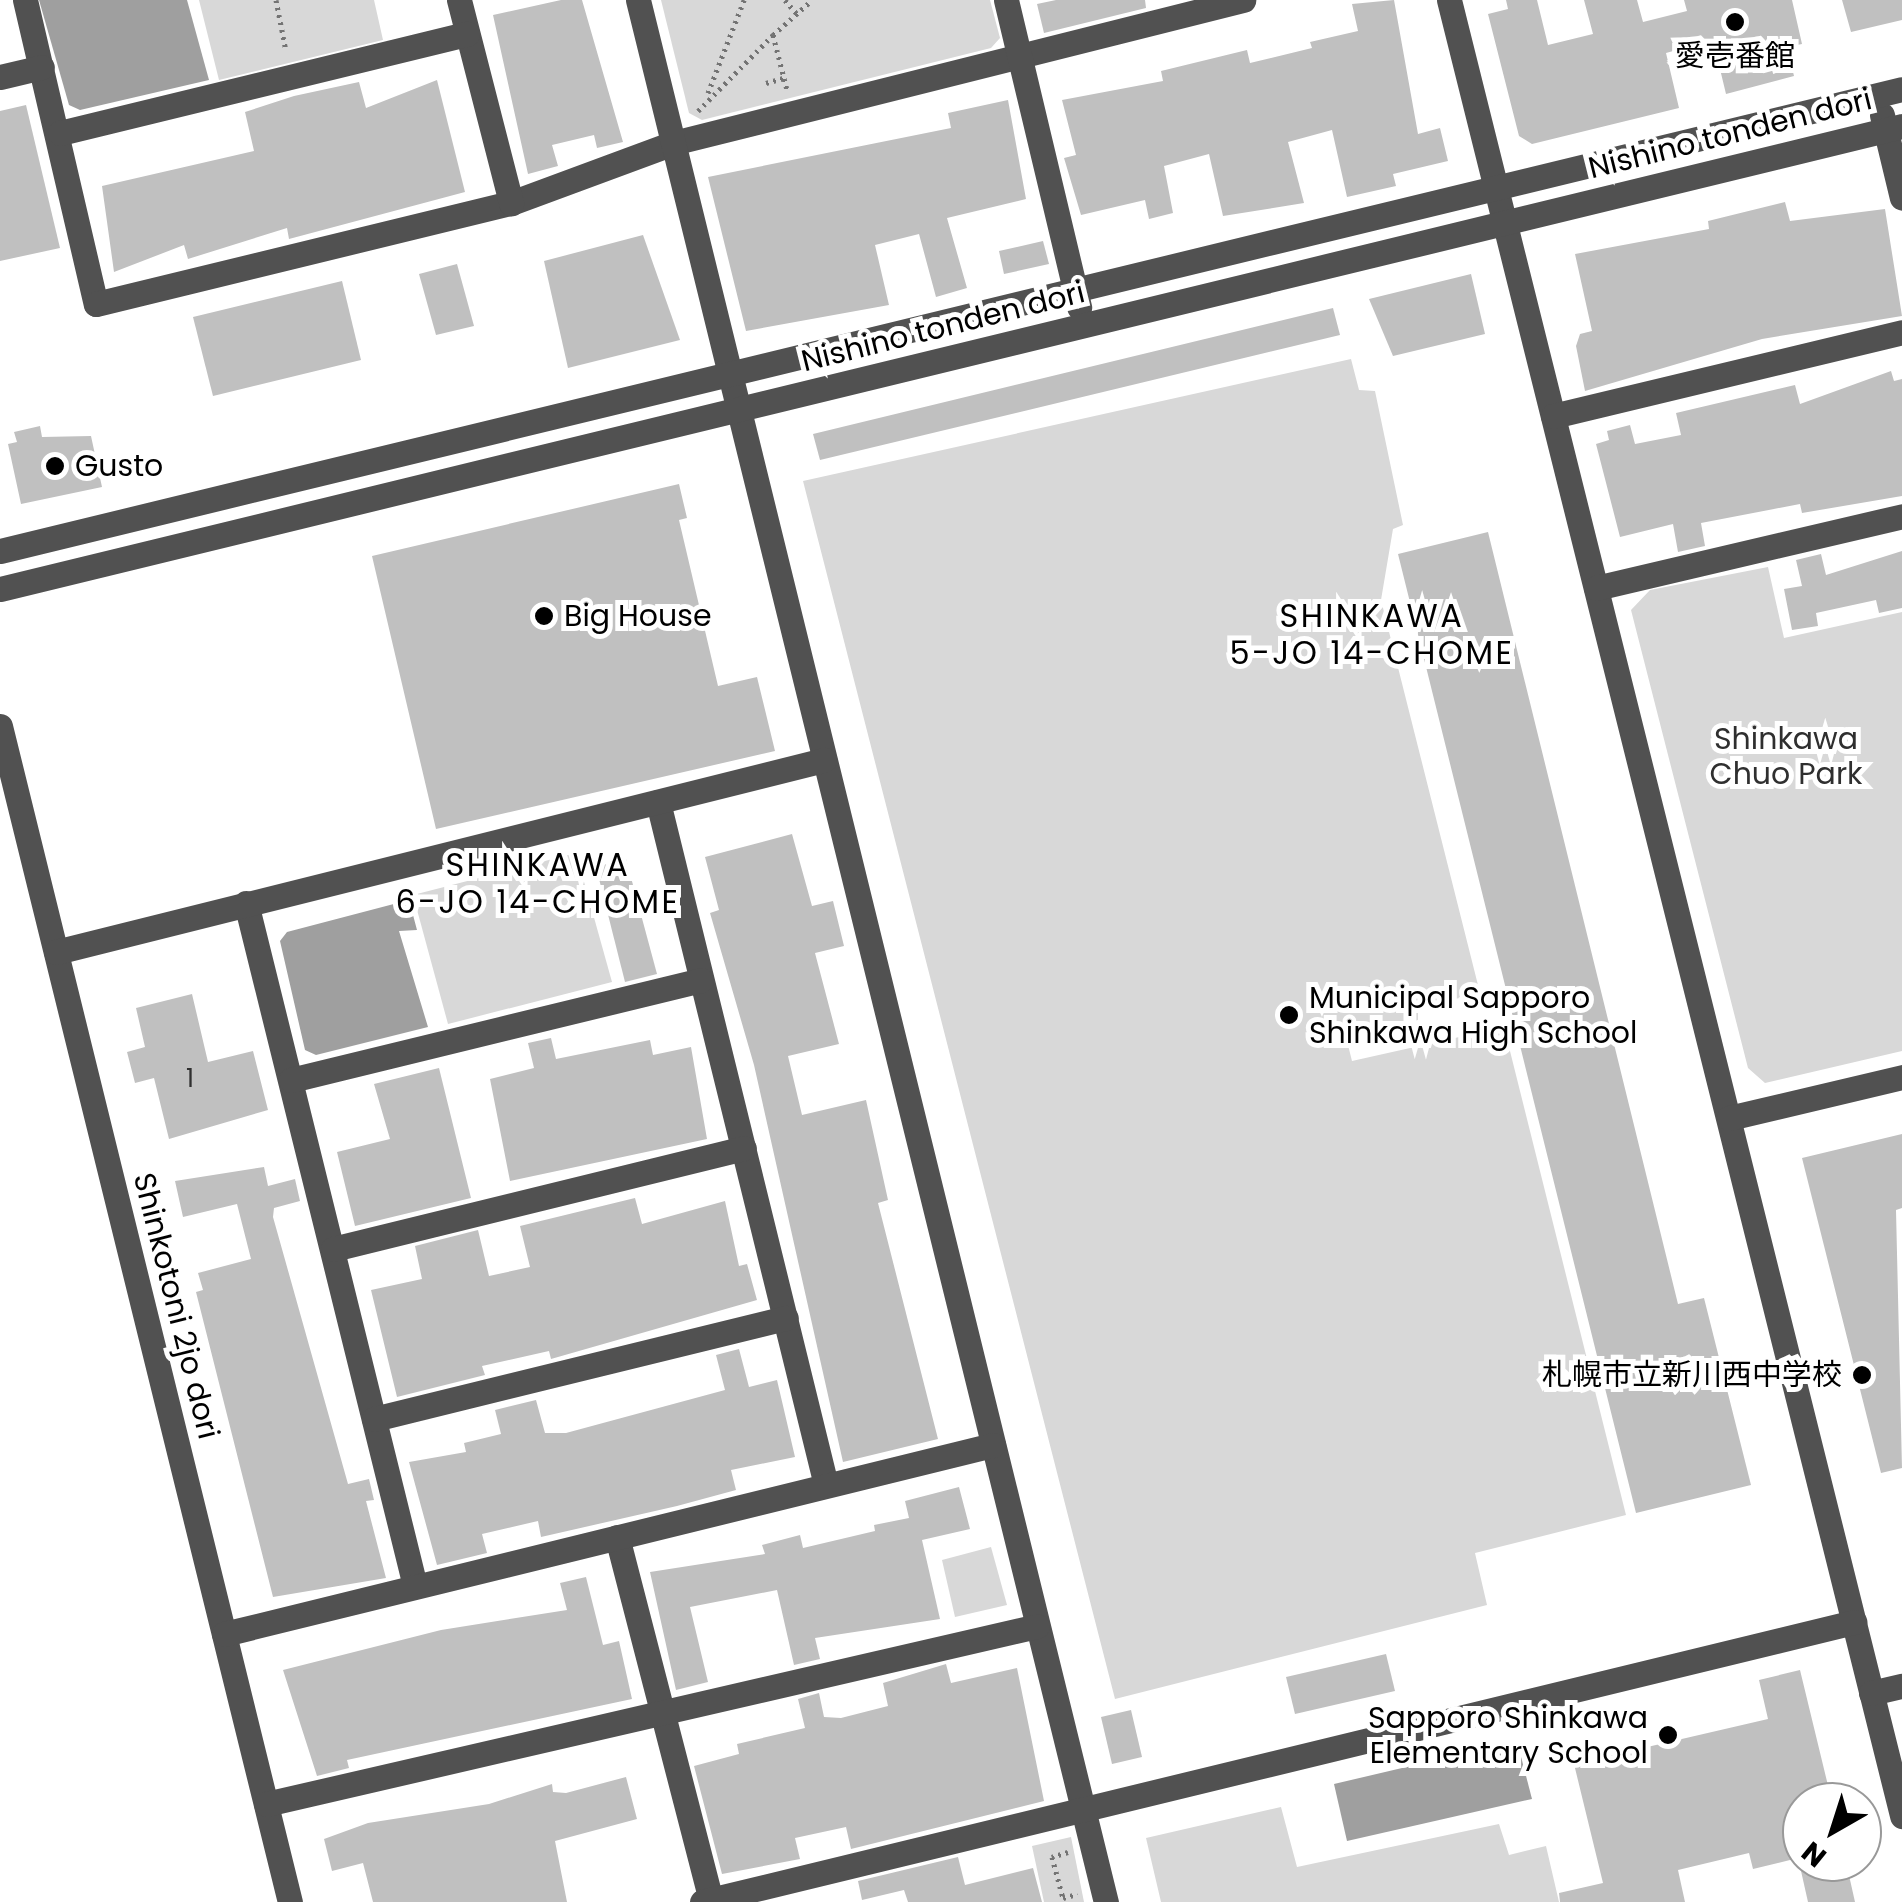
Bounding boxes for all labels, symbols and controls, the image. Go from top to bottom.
marker: 愛壱番館 [1724,11,1746,33]
place label: 愛壱番館 [1675,38,1795,74]
street label: Nishino tonden dori [1585,81,1875,187]
street label: Nishino tonden dori [798,274,1088,380]
place label: Gusto [75,448,163,484]
marker: Gusto [44,455,66,477]
place label: Big House [564,598,711,634]
district label: SHINKAWA 5-JO 14-CHOME [1230,598,1514,673]
marker: Big House [533,605,555,627]
park label: Shinkawa Chuo Park [1709,721,1863,792]
district label: SHINKAWA 6-JO 14-CHOME [395,847,681,922]
place label: Municipal Sapporo Shinkawa High School [1309,980,1637,1050]
marker: Municipal Sapporo Shinkawa High School [1278,1004,1300,1026]
house number: 1 [186,1064,194,1094]
street label: Shinkotoni 2jo dori [126,1169,226,1443]
place label: 札幌市立新川西中学校 [1542,1357,1842,1393]
marker: 札幌市立新川西中学校 [1851,1364,1873,1386]
place label: Sapporo Shinkawa Elementary School [1368,1700,1648,1770]
marker: Sapporo Shinkawa Elementary School [1657,1724,1679,1746]
north arrow [1782,1782,1882,1882]
text: N [1794,1832,1835,1876]

